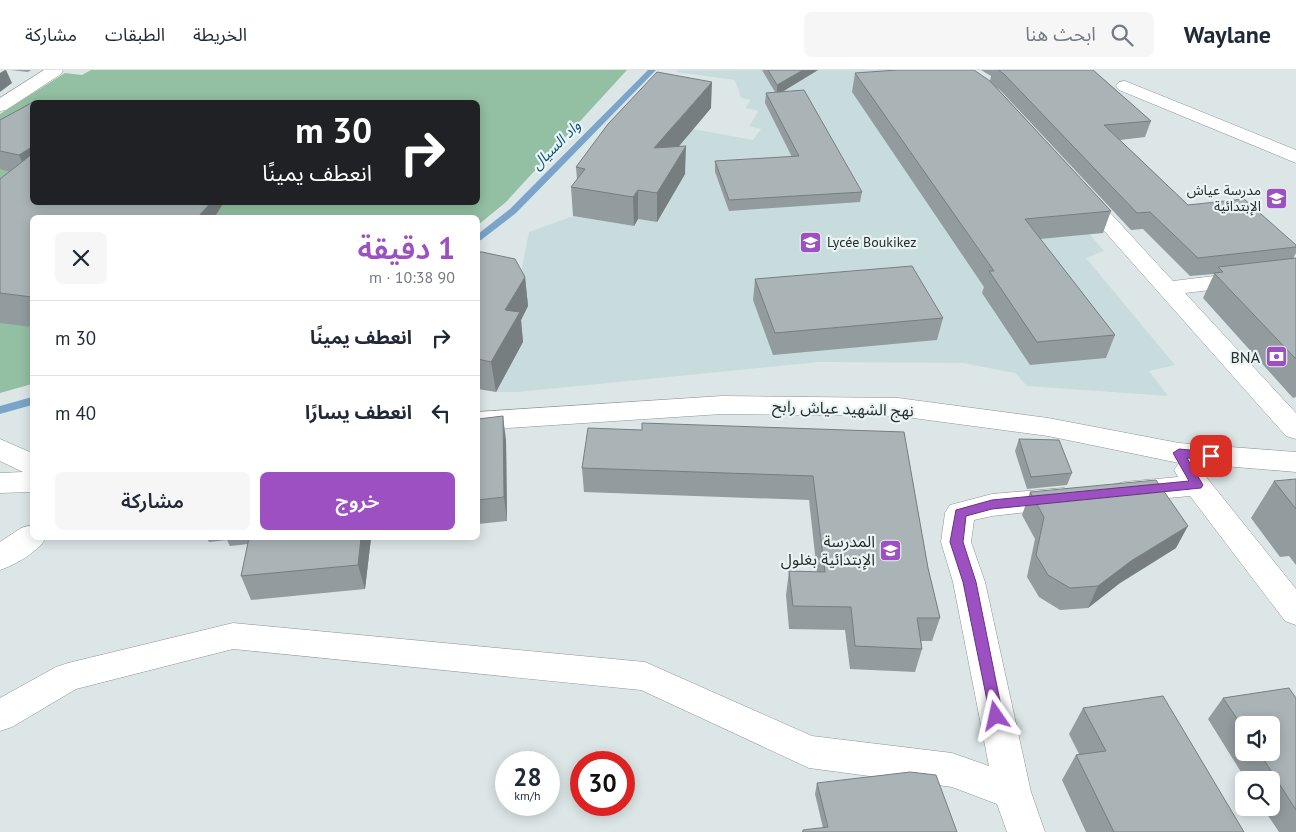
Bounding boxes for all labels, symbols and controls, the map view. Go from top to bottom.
search box [804,12,1154,57]
text: Waylane [1184,19,1271,50]
icon: search [1108,21,1136,49]
text: ابحث هنا [1025,22,1096,46]
text: مشاركة [25,23,77,46]
text: الطبقات [105,23,165,46]
text: الخريطة [193,23,247,46]
text: 30 m [295,107,372,153]
water label: واد السيال [527,116,585,173]
icon: right [390,120,455,185]
text: انعطف يمينًا [262,159,372,187]
place label: مدرسة عياش الإبتدائية [1187,181,1261,216]
school or university icon: مدرسة عياش الإبتدائية [1265,186,1289,210]
text: 1 دقيقة [358,228,455,267]
school or university icon: Lycée Boukikez [799,230,823,254]
button: close [55,232,107,284]
place label: Lycée Boukikez [827,233,916,251]
text: 90 m · 10:38 [369,267,455,287]
icon: right [427,324,455,352]
text: انعطف يمينًا [310,325,412,349]
text: 30 m [55,326,96,350]
bank icon: BNA [1264,345,1288,369]
place label: BNA [1231,347,1261,367]
street label: نهج الشهيد عياش رابح [772,396,914,423]
icon: left [427,399,455,427]
text: انعطف يسارًا [305,400,412,424]
text: 40 m [55,401,96,425]
pin [1190,435,1232,477]
icon: arrive [1197,442,1225,470]
button: مشاركة [55,472,250,530]
button: خروج [260,472,455,530]
place label: المدرسة الإبتدائية بغلول [781,531,875,570]
school or university icon: المدرسة الإبتدائية بغلول [879,538,903,562]
position arrow [969,689,1021,741]
map controls [1235,716,1280,816]
button: sound [1235,716,1280,761]
speed limit sign: 30 [570,751,635,816]
text: 28 [513,761,542,793]
button: search [1235,771,1280,816]
text: km/h [514,788,541,803]

